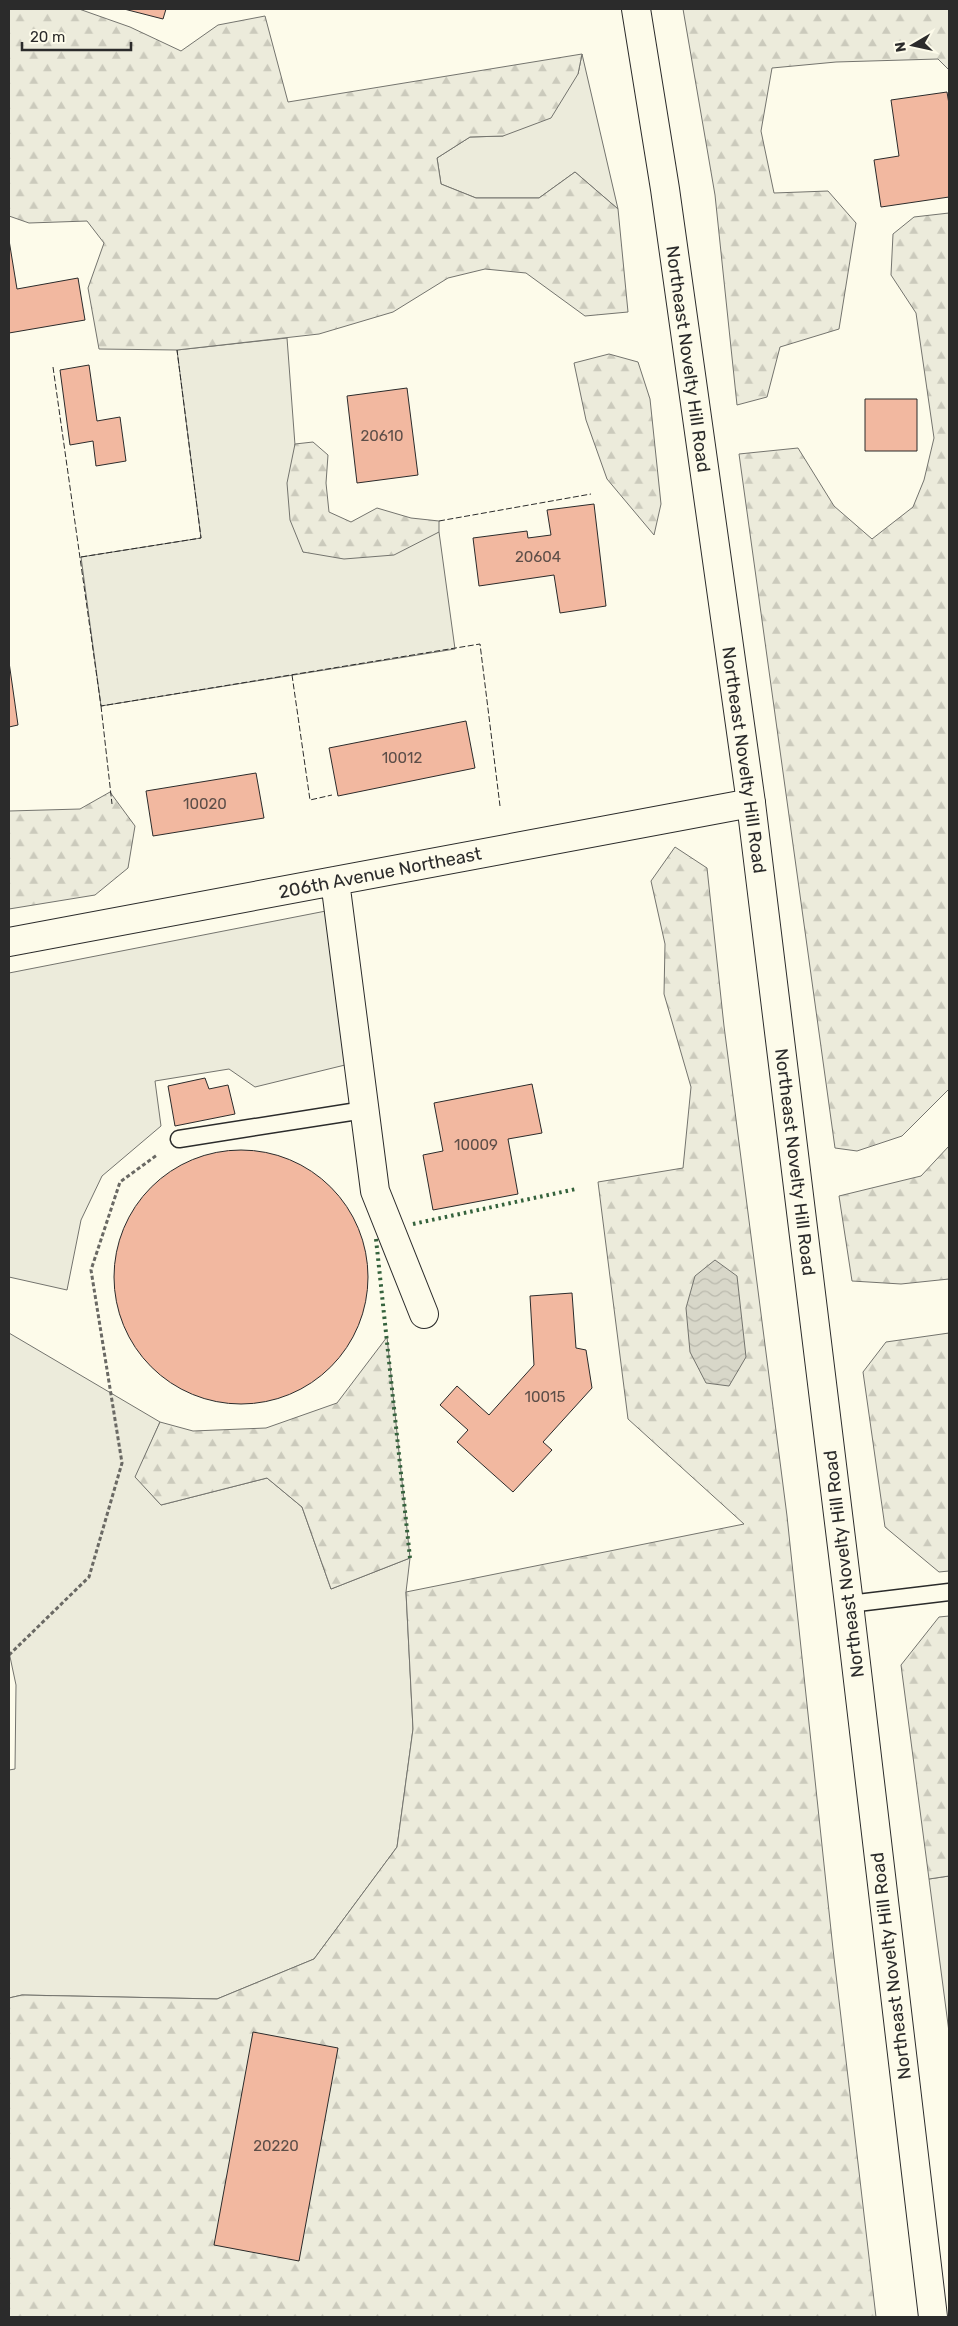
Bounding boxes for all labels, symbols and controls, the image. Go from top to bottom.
scale bar [22,20,131,52]
north arrow [888,20,938,70]
text: 20 m [30,28,65,46]
text: N [891,41,910,53]
street label: Northeast Novelty Hill Road [661,244,715,474]
house number: 20610 [361,427,403,445]
house number: 20604 [515,548,561,566]
street label: Northeast Novelty Hill Road [717,645,771,875]
house number: 10012 [382,749,423,767]
house number: 10020 [183,795,227,813]
street label: 206th Avenue Northeast [277,843,483,903]
street label: Northeast Novelty Hill Road [770,1047,820,1277]
house number: 10009 [454,1136,498,1154]
house number: 10015 [525,1388,565,1406]
street label: Northeast Novelty Hill Road [819,1449,869,1679]
street label: Northeast Novelty Hill Road [866,1851,916,2081]
house number: 20220 [253,2137,299,2155]

